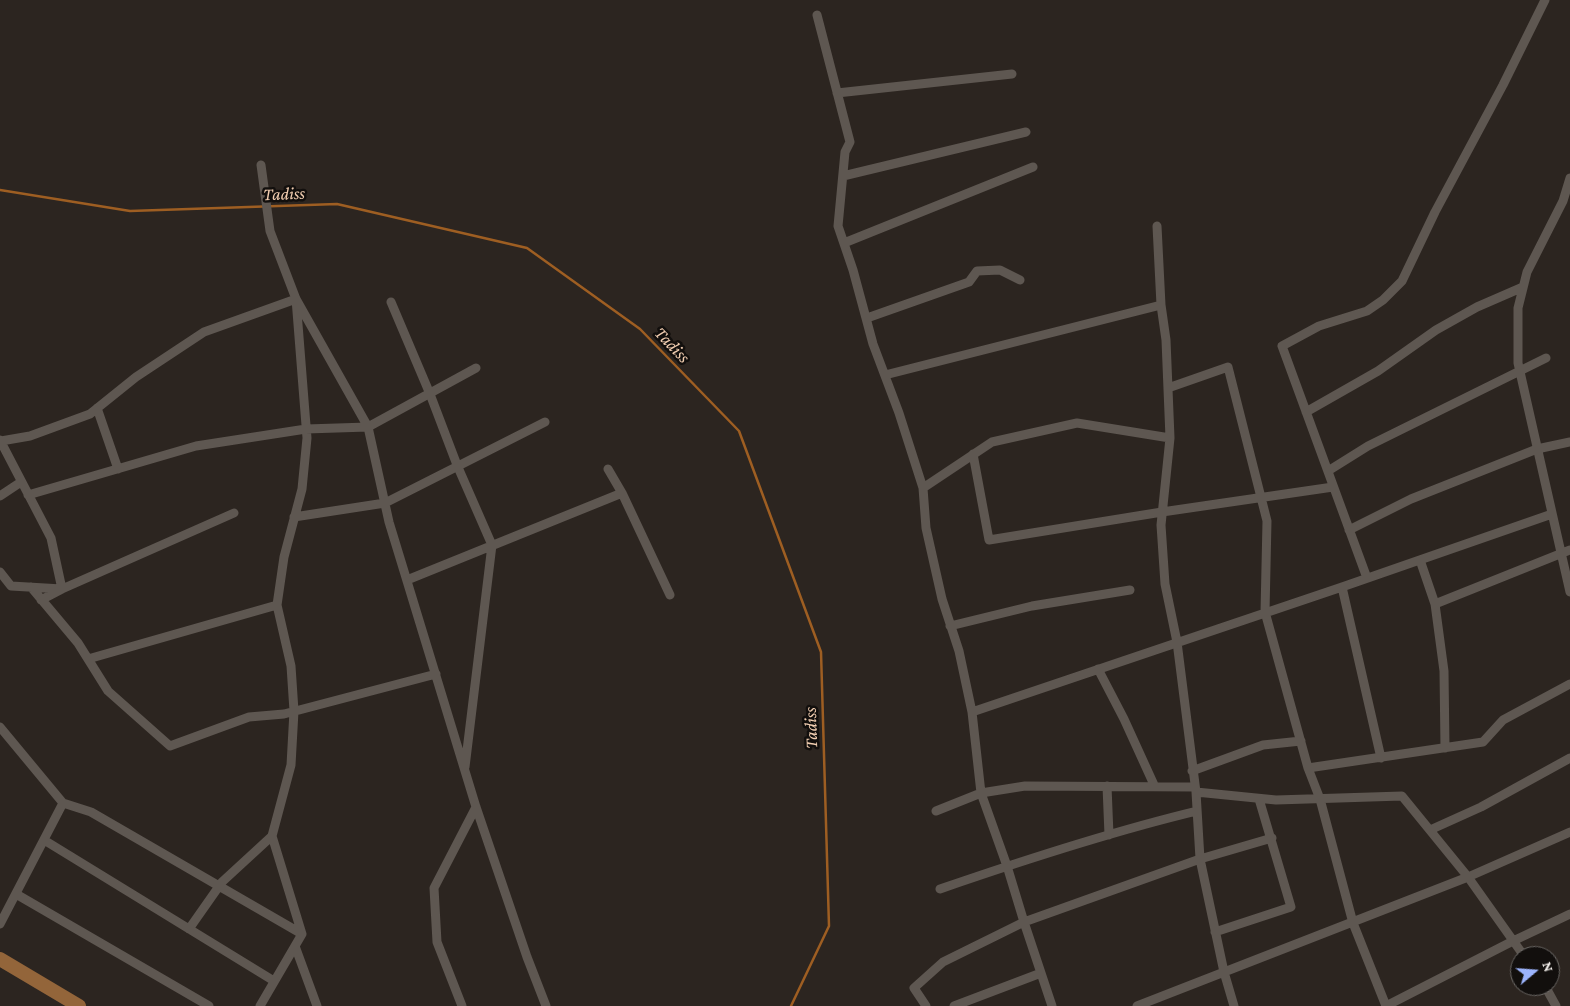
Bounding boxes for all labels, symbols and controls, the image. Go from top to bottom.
water label: Tadiss [263,182,305,206]
water label: Tadiss [650,322,694,368]
water label: Tadiss [799,707,823,749]
north arrow [1510,946,1560,996]
text: N [1539,960,1557,974]

